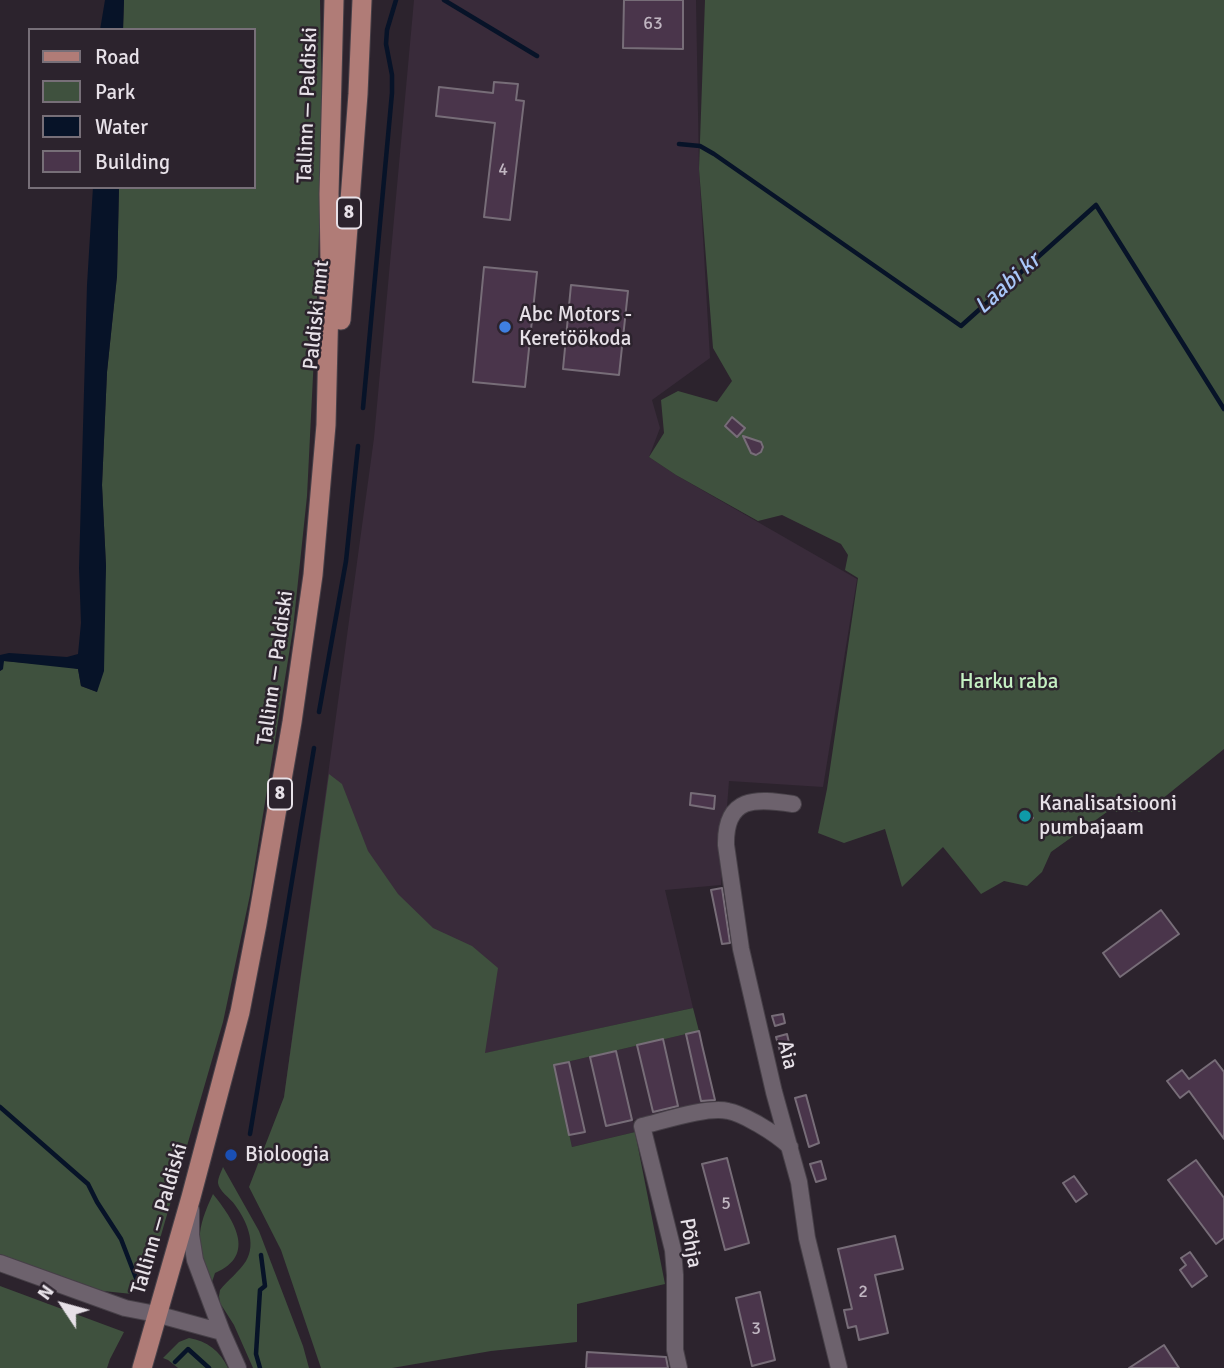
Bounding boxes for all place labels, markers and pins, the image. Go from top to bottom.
place label: Abc Motors - Keretöökoda [519,302,632,352]
marker: Abc Motors - Keretöökoda [497,319,513,335]
place label: Kanalisatsiooni pumbajaam [1039,791,1177,841]
marker: Kanalisatsiooni pumbajaam [1017,808,1033,824]
place label: Bioloogia [245,1142,329,1168]
marker: Bioloogia [223,1147,239,1163]

